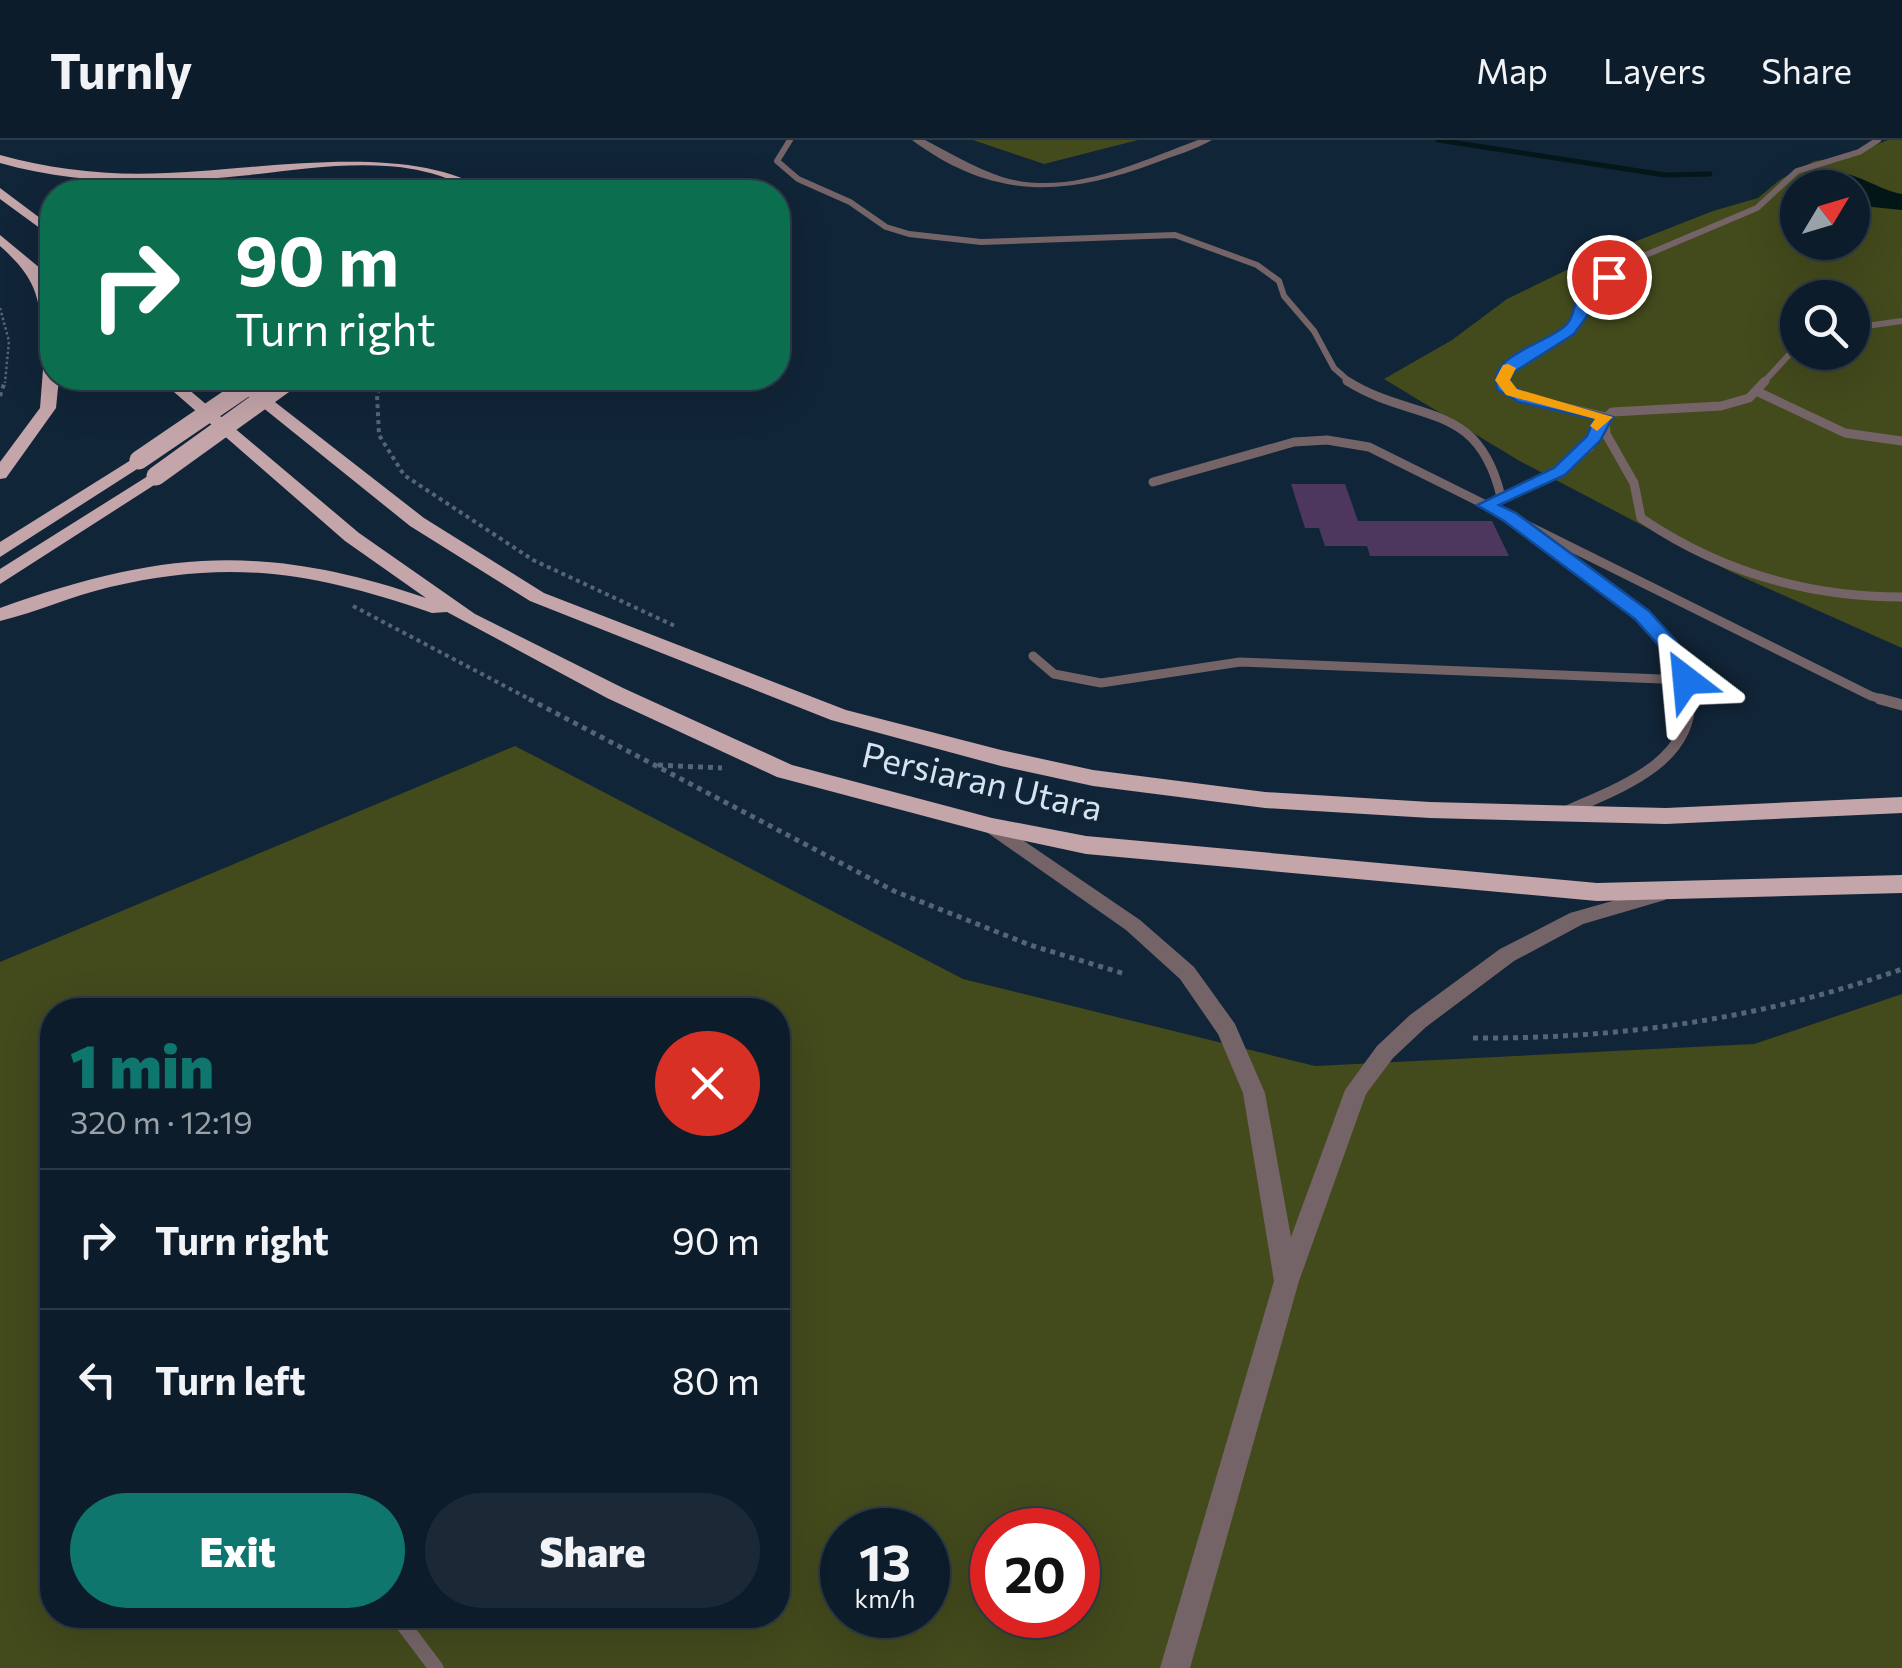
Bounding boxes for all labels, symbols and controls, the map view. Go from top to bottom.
text: Turnly [50,40,192,99]
text: Map [1476,48,1548,91]
text: Layers [1603,48,1706,91]
text: Share [1761,48,1852,91]
north arrow [1780,170,1870,260]
map controls [1780,170,1870,370]
text: 90 m [235,215,399,300]
icon: right [70,220,200,350]
pin [1567,235,1652,320]
icon: arrive [1582,250,1637,305]
button: search [1780,280,1870,370]
text: Turn right [235,300,436,355]
position arrow [1634,628,1738,732]
street label: Persiaran Utara [858,731,1107,828]
text: 1 min [70,1027,214,1100]
button: close [655,1031,760,1136]
text: 320 m · 12:19 [70,1101,253,1141]
icon: right [70,1212,125,1267]
text: Turn right [155,1216,329,1263]
text: 90 m [672,1216,760,1263]
icon: left [70,1352,125,1407]
text: Turn left [155,1356,306,1403]
text: 80 m [672,1356,760,1403]
button: Exit [70,1493,405,1608]
button: Share [425,1493,760,1608]
speed limit sign: 20 [970,1508,1100,1638]
text: 13 [859,1530,911,1591]
text: km/h [855,1583,915,1613]

